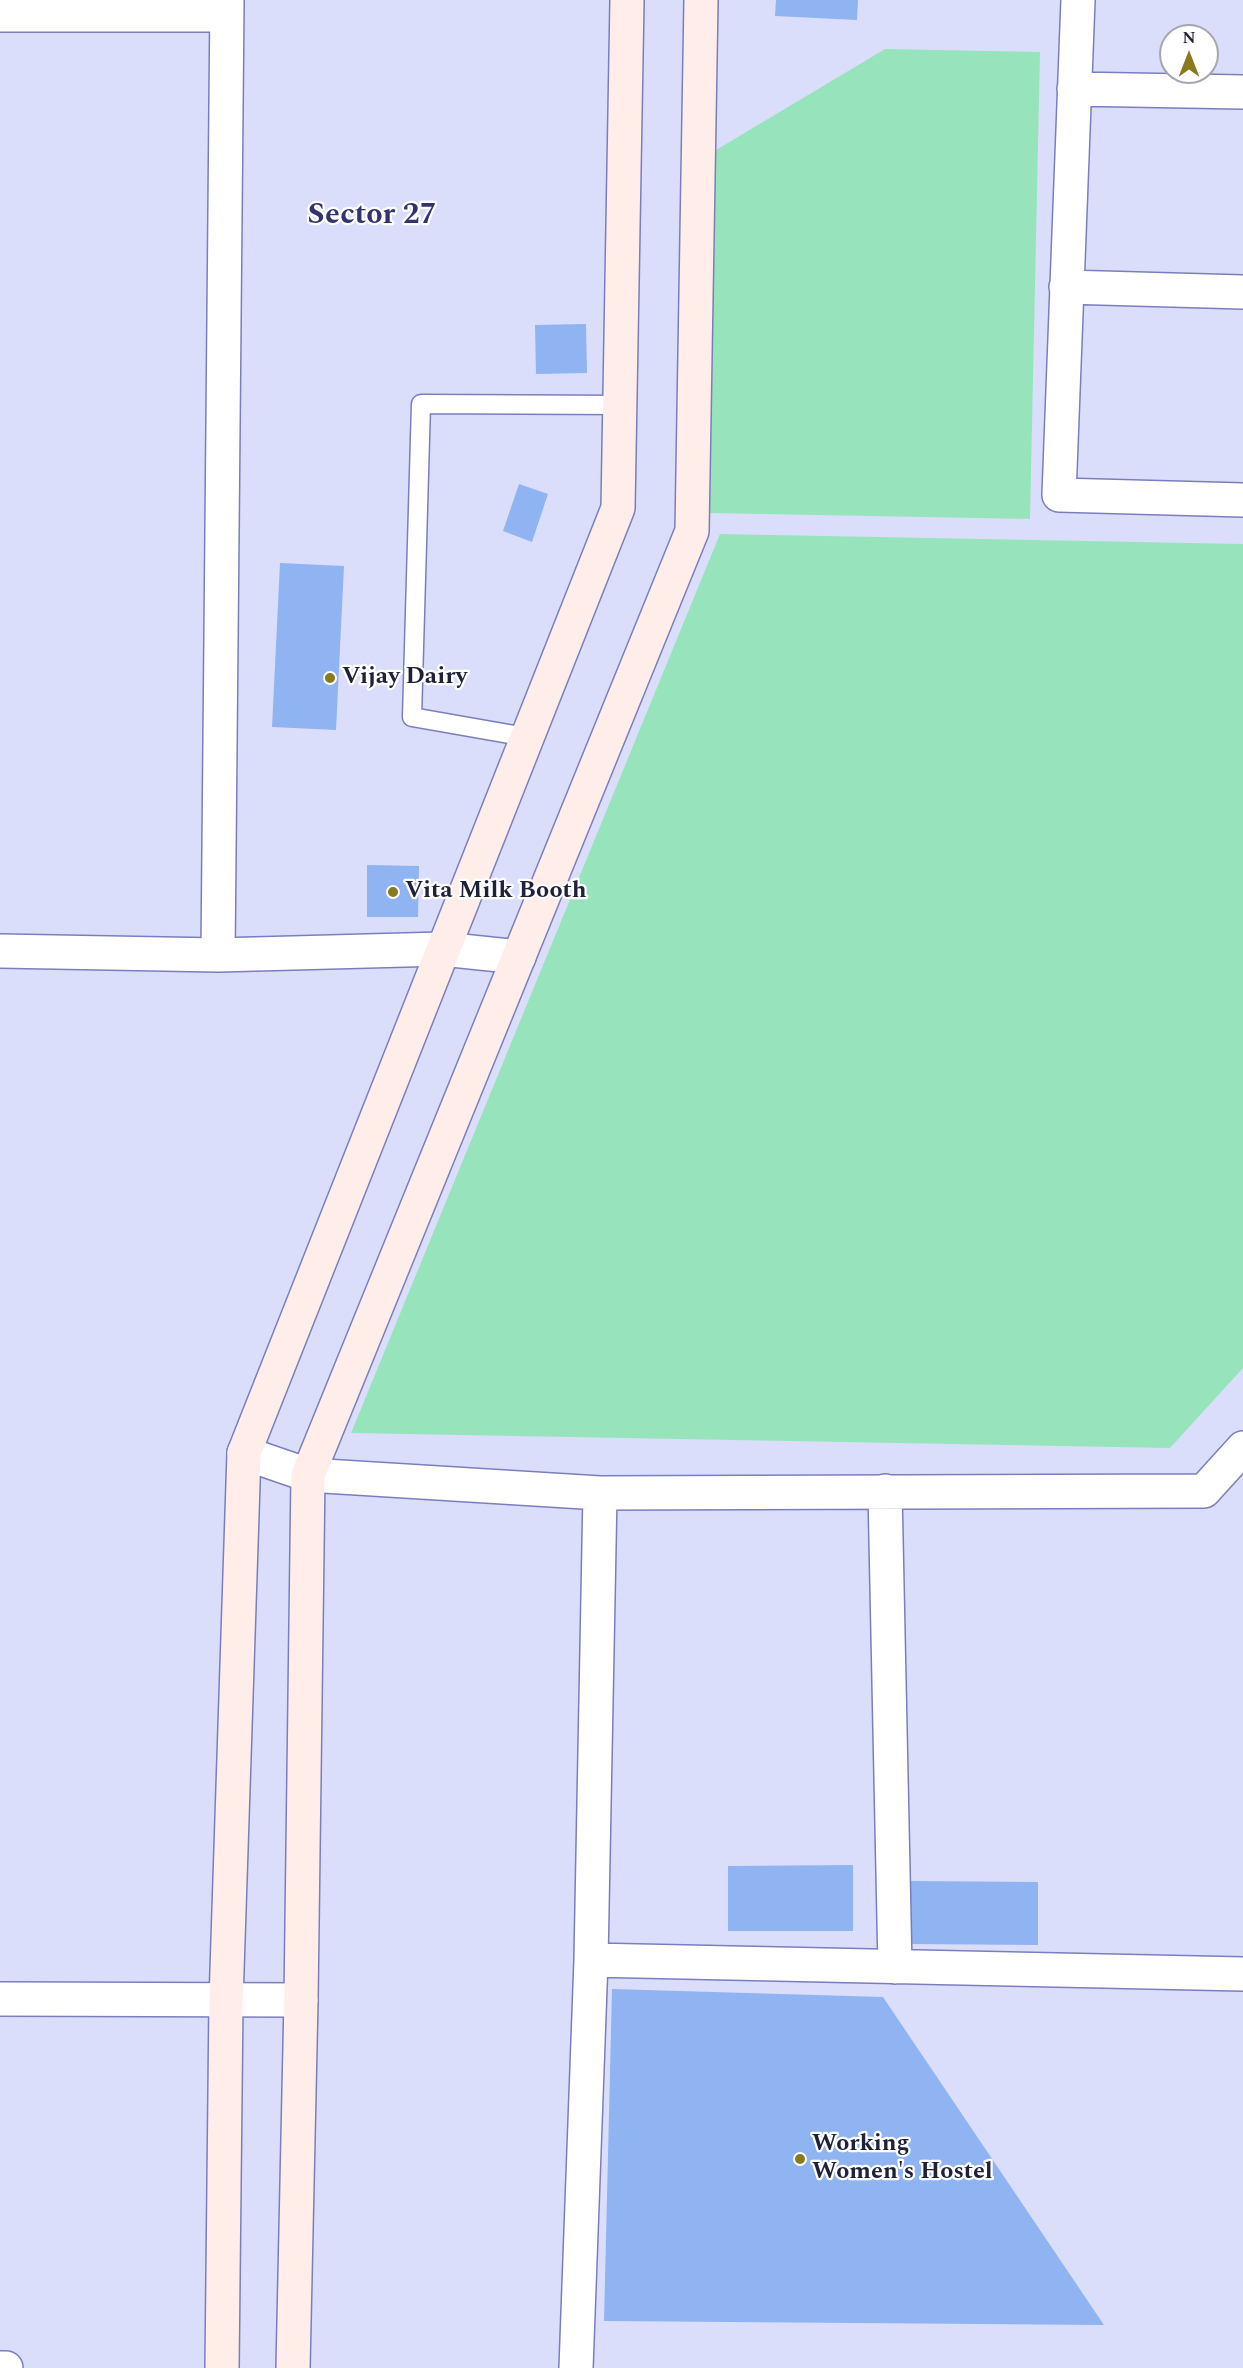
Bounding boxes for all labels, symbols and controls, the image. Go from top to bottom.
north arrow [1159,24,1219,84]
text: N [1182,26,1196,50]
district label: Sector 27 [307,199,437,235]
place label: Vijay Dairy [342,664,467,692]
marker: Vijay Dairy [323,671,337,685]
place label: Vita Milk Booth [405,878,587,906]
marker: Vita Milk Booth [386,885,400,899]
place label: Working Women's Hostel [812,2131,993,2187]
marker: Working Women's Hostel [793,2152,807,2166]

